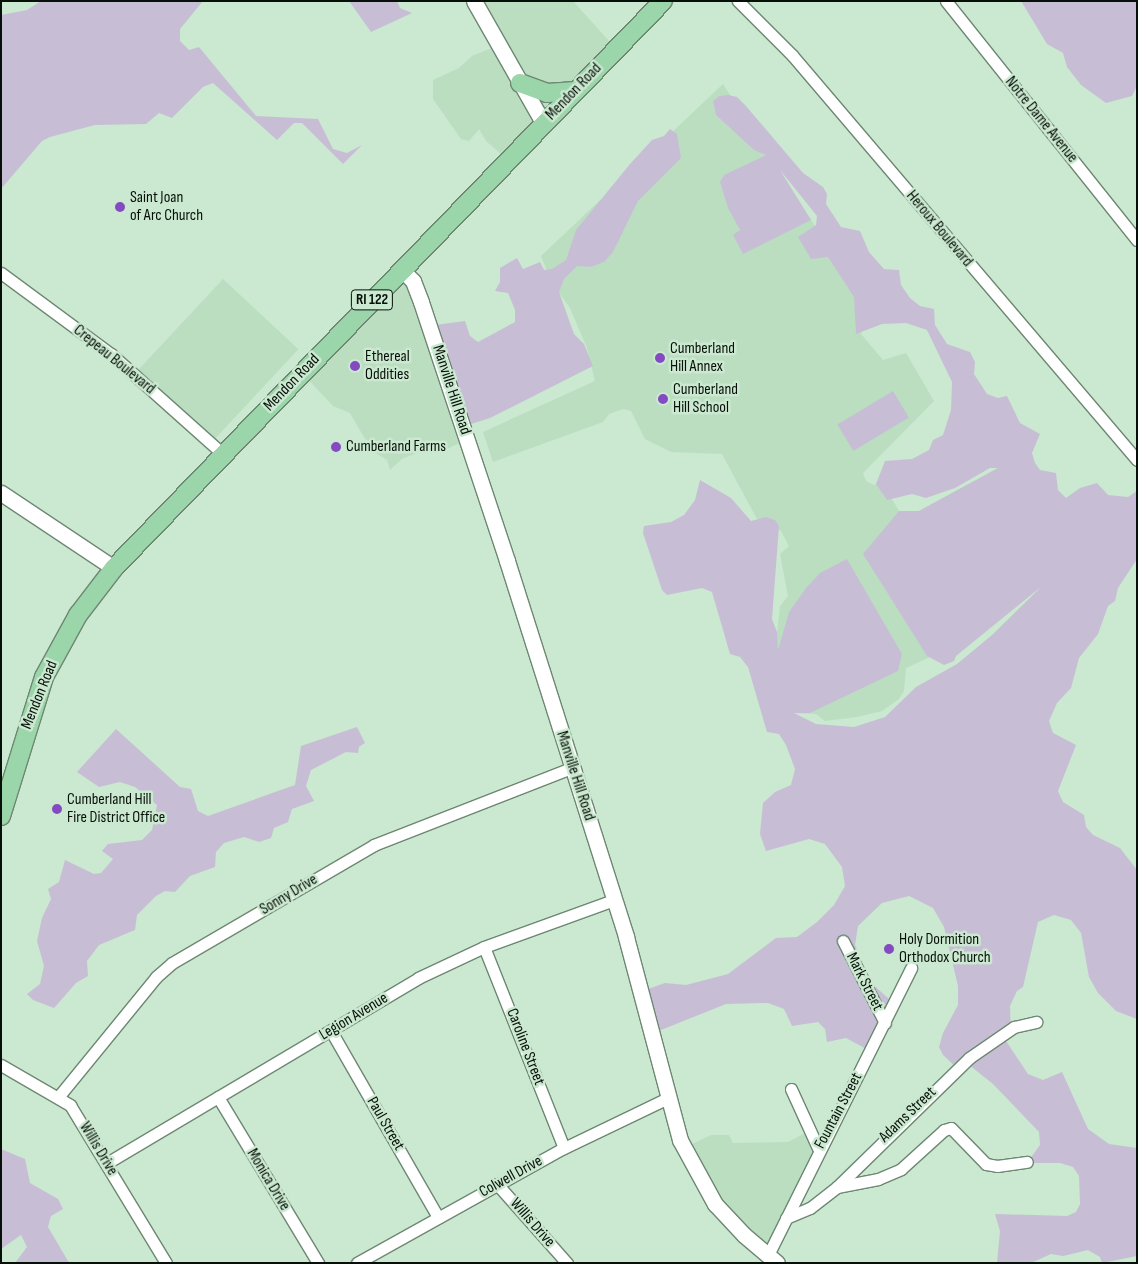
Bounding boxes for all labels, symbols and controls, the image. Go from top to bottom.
street label: Mendon Road [542,59,606,125]
street label: Notre Dame Avenue [1000,73,1082,167]
street label: Heroux Boulevard [902,187,976,271]
place label: Saint Joan of Arc Church [130,188,203,226]
marker: Saint Joan of Arc Church [114,201,126,213]
road number: RI 122 [351,288,393,312]
street label: Crepeau Boulevard [69,321,159,399]
place label: Cumberland Hill Annex [670,339,735,377]
street label: Manville Hill Road [428,343,474,437]
place label: Ethereal Oddities [365,347,410,385]
street label: Mendon Road [260,350,324,416]
marker: Cumberland Hill Annex [654,352,666,364]
marker: Ethereal Oddities [349,360,361,372]
place label: Cumberland Hill School [673,380,738,418]
marker: Cumberland Hill School [657,393,669,405]
place label: Cumberland Farms [346,437,446,457]
marker: Cumberland Farms [330,441,342,453]
street label: Mendon Road [18,658,62,732]
street label: Manville Hill Road [552,729,598,823]
place label: Cumberland Hill Fire District Office [67,790,165,828]
marker: Cumberland Hill Fire District Office [51,803,63,815]
street label: Sonny Drive [257,870,321,920]
place label: Holy Dormition Orthodox Church [899,930,991,968]
marker: Holy Dormition Orthodox Church [883,943,895,955]
street label: Mark Street [841,950,887,1014]
street label: Legion Avenue [316,989,392,1045]
street label: Caroline Street [502,1006,548,1088]
street label: Fountain Street [811,1070,867,1152]
street label: Adams Street [876,1083,940,1147]
street label: Paul Street [362,1094,408,1154]
street label: Willis Drive [75,1119,121,1179]
street label: Monica Drive [242,1146,294,1214]
street label: Colwell Drive [476,1152,546,1202]
street label: Willis Drive [505,1194,559,1252]

